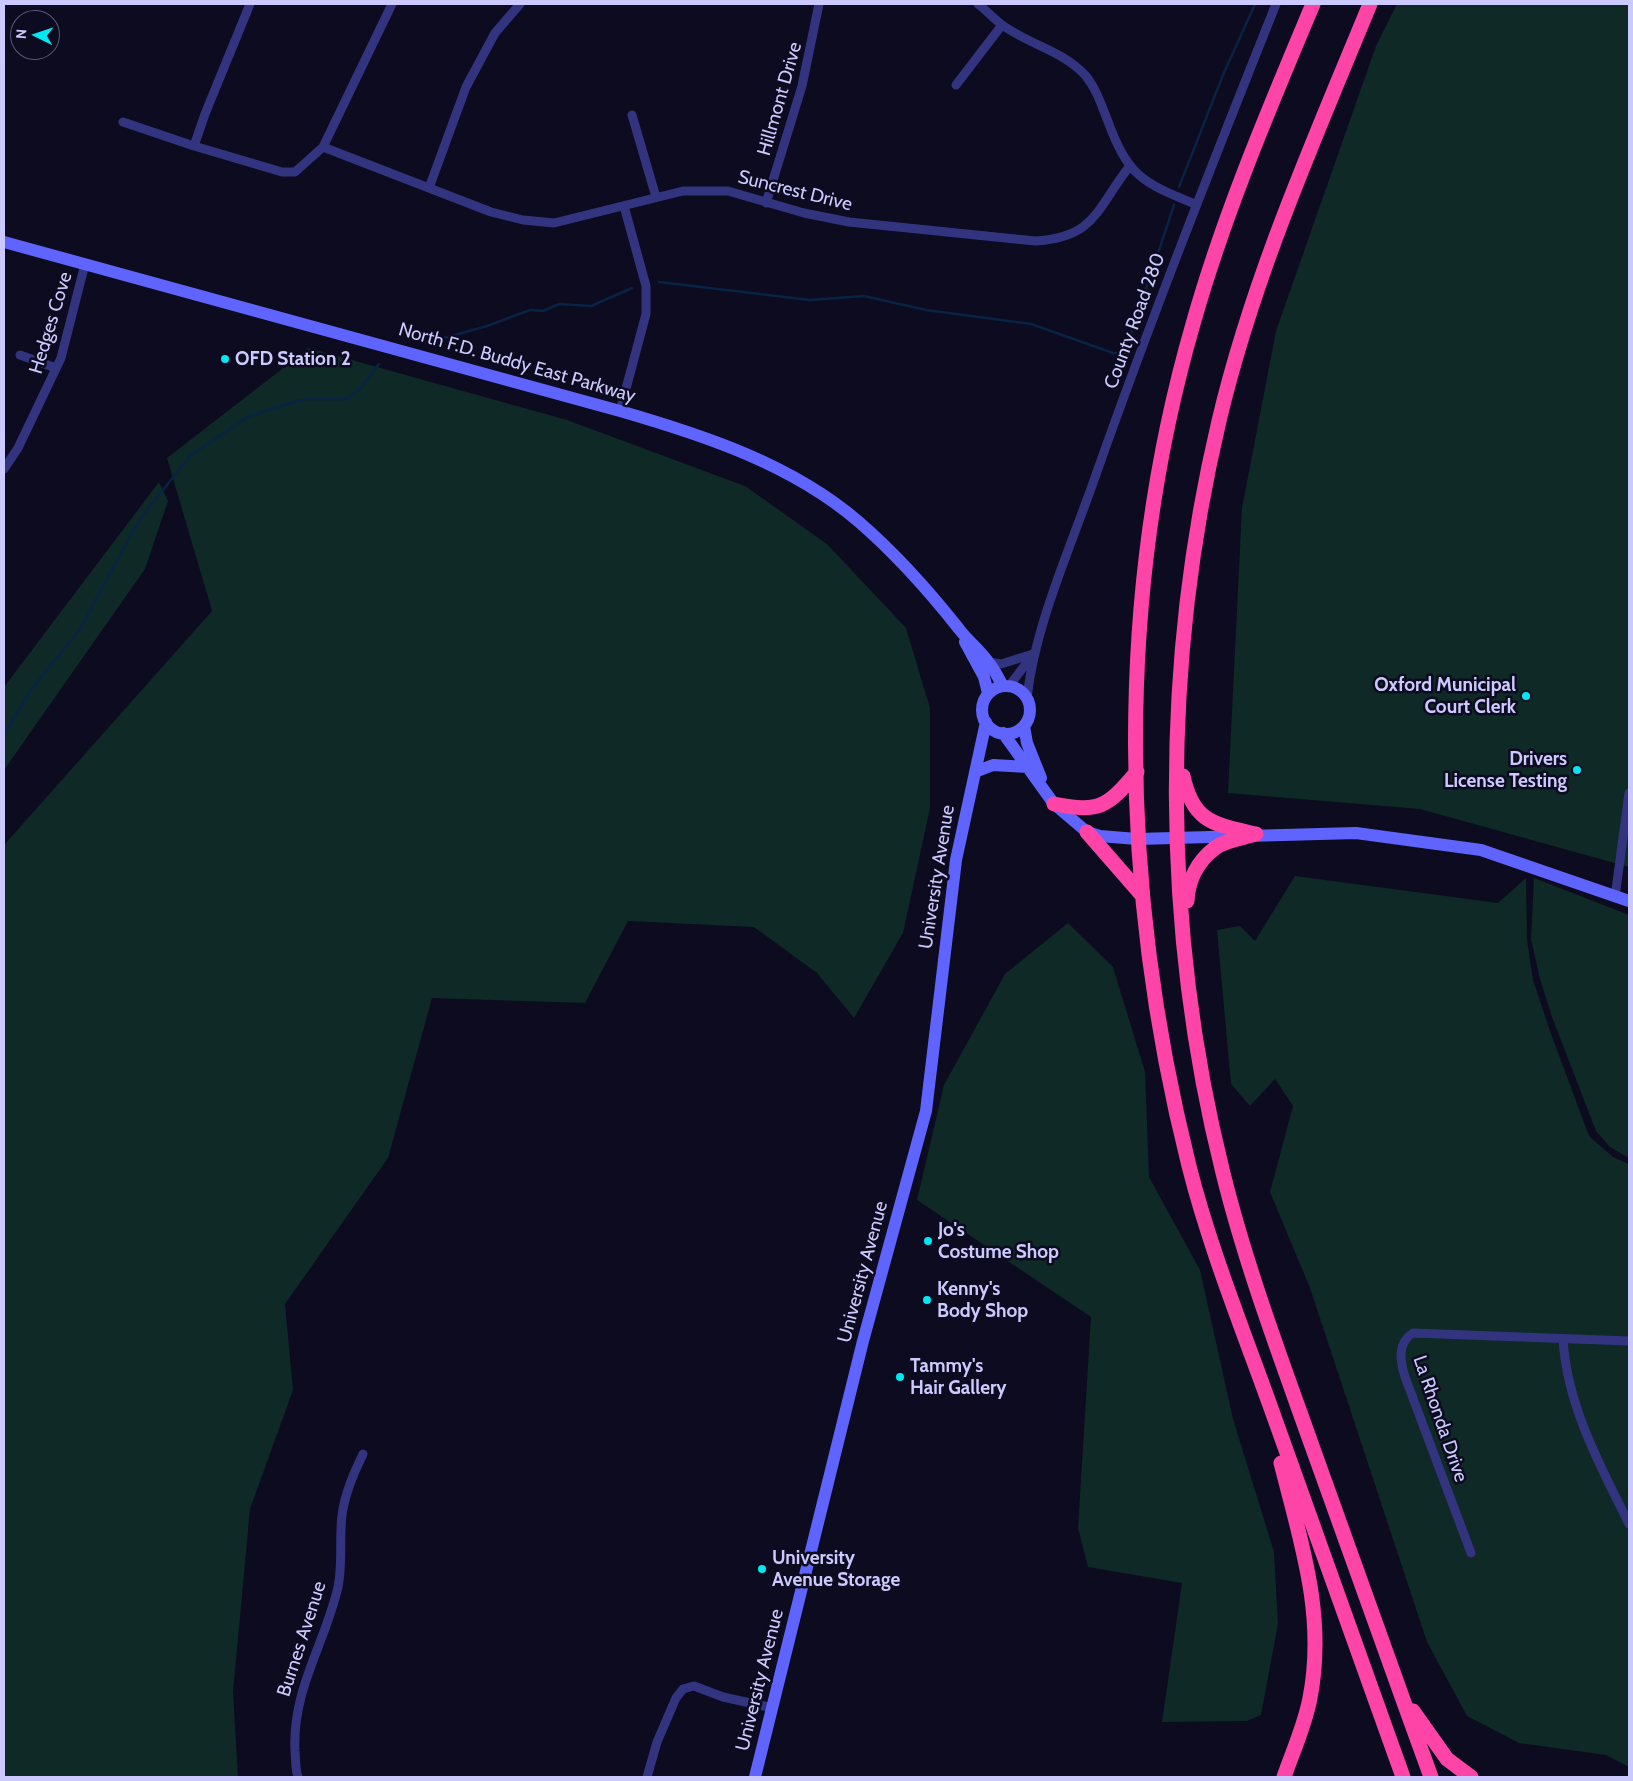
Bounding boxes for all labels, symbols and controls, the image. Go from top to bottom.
north arrow [10,10,60,60]
text: N [12,28,30,40]
street label: Hillmont Drive [753,40,807,158]
street label: Suncrest Drive [736,166,854,216]
street label: County Road 280 [1100,250,1170,392]
street label: Hedges Cove [25,269,77,377]
street label: North F.D. Buddy East Parkway [396,318,638,408]
place label: OFD Station 2 [235,348,351,370]
marker: OFD Station 2 [219,353,231,365]
place label: Oxford Municipal Court Clerk [1374,674,1516,718]
marker: Oxford Municipal Court Clerk [1520,690,1532,702]
place label: Drivers License Testing [1444,748,1567,792]
marker: Drivers License Testing [1571,764,1583,776]
street label: University Avenue [914,803,960,951]
street label: University Avenue [833,1199,893,1345]
place label: Jo's Costume Shop [938,1219,1059,1263]
marker: Jo's Costume Shop [922,1235,934,1247]
place label: Kenny's Body Shop [937,1278,1028,1322]
marker: Kenny's Body Shop [921,1294,933,1306]
street label: La Rhonda Drive [1408,1353,1472,1485]
place label: Tammy's Hair Gallery [910,1355,1006,1399]
marker: Tammy's Hair Gallery [894,1371,906,1383]
place label: University Avenue Storage [772,1547,900,1591]
marker: University Avenue Storage [756,1563,768,1575]
street label: Burnes Avenue [273,1578,331,1700]
street label: University Avenue [731,1607,789,1753]

